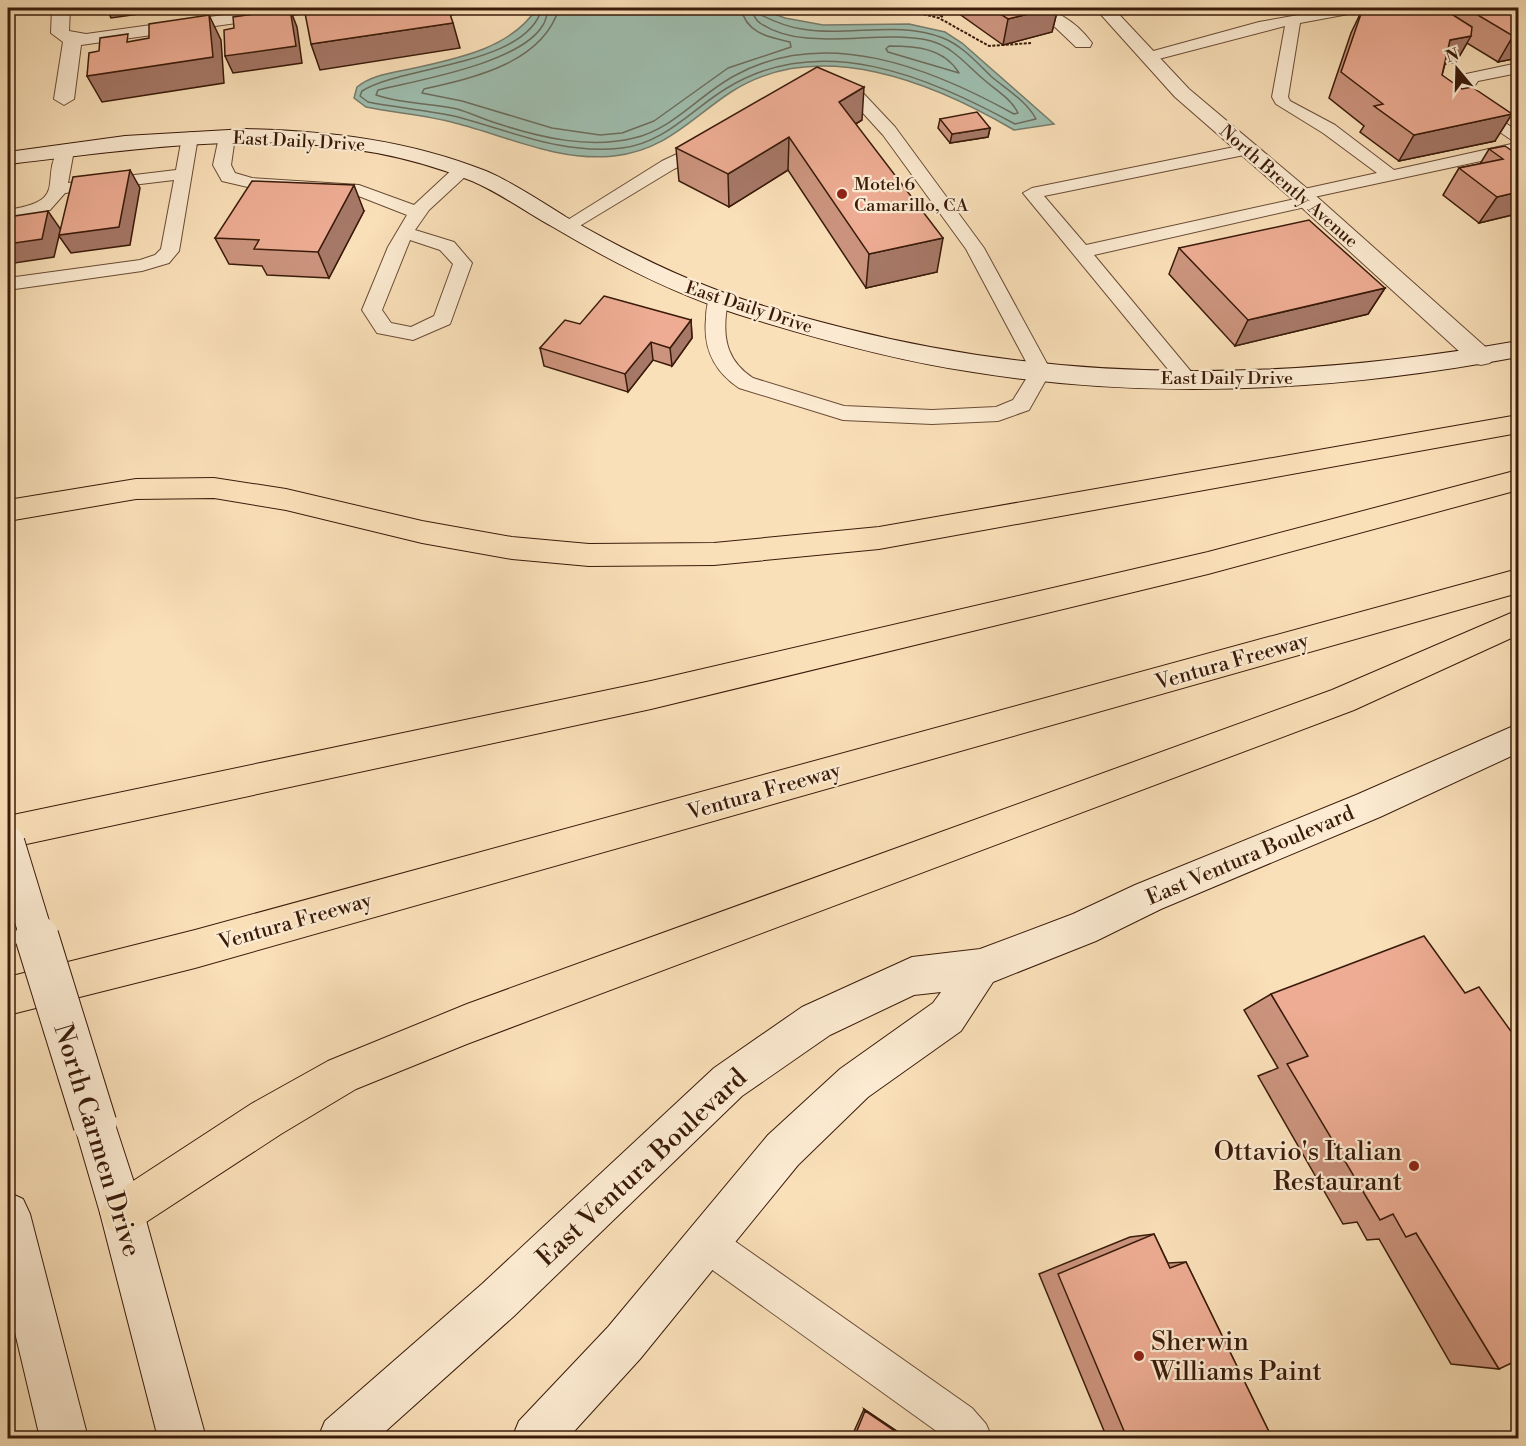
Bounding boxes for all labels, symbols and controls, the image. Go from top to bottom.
north arrow [1427,39,1487,99]
text: N [1443,44,1462,67]
street label: North Brently Avenue [1215,120,1363,253]
street label: East Daily Drive [232,127,366,156]
place label: Motel 6 Camarillo, CA [854,173,969,217]
marker: Motel 6 Camarillo, CA [835,187,849,201]
street label: East Daily Drive [682,276,815,339]
street label: East Daily Drive [1161,367,1293,390]
street label: Ventura Freeway [1151,627,1313,697]
street label: Ventura Freeway [683,757,845,827]
street label: East Ventura Boulevard [1143,800,1358,911]
street label: Ventura Freeway [214,887,376,957]
street label: North Carmen Drive [46,1020,148,1261]
street label: East Ventura Boulevard [530,1062,754,1274]
place label: Ottavio's Italian Restaurant [1214,1136,1402,1198]
marker: Ottavio's Italian Restaurant [1407,1159,1421,1173]
place label: Sherwin Williams Paint [1150,1326,1322,1388]
marker: Sherwin Williams Paint [1132,1349,1146,1363]

